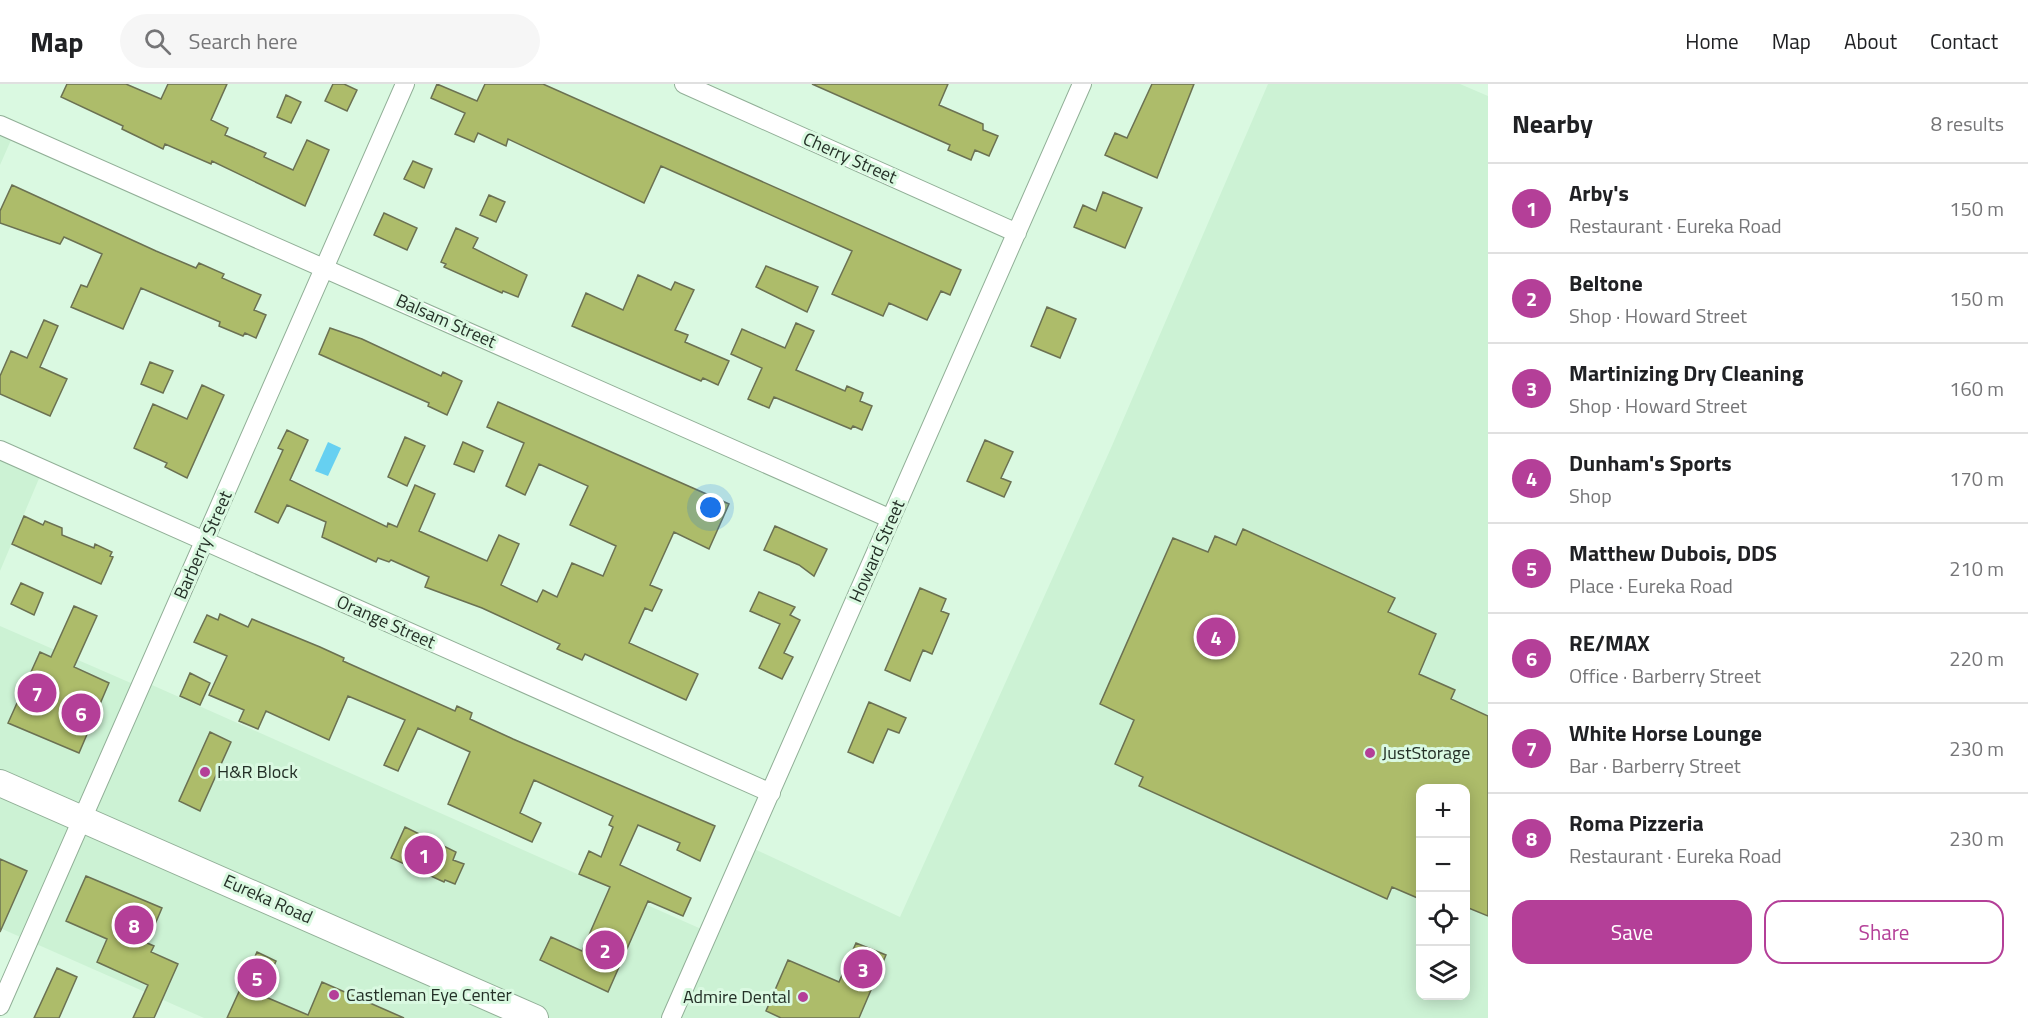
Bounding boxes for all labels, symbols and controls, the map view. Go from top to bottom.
search box [120,14,540,68]
text: Map [30,20,84,63]
text: Search here [189,24,298,58]
icon: search [141,25,174,58]
text: Home [1685,25,1739,57]
text: Map [1772,25,1811,57]
text: About [1844,25,1897,57]
text: Contact [1930,25,1998,57]
text: Nearby [1512,104,1593,143]
text: 8 results [1931,108,2004,139]
street label: Cherry Street [799,125,902,191]
text: Arby's [1569,176,1629,210]
text: 1 [1526,193,1537,224]
text: 150 m [1949,193,2004,224]
text: Restaurant · Eureka Road [1569,210,1782,241]
text: Beltone [1569,266,1643,300]
text: 2 [1526,283,1537,314]
text: 150 m [1949,283,2004,314]
street label: Balsam Street [392,286,501,355]
text: Shop · Howard Street [1569,300,1747,331]
text: Martinizing Dry Cleaning [1569,356,1803,390]
text: 3 [1526,373,1537,404]
text: 160 m [1949,373,2004,404]
text: Shop · Howard Street [1569,390,1747,421]
text: Dunham's Sports [1569,446,1732,480]
text: 4 [1526,463,1537,494]
text: 170 m [1949,463,2004,494]
text: Shop [1569,480,1612,511]
street label: Barberry Street [167,486,239,603]
your location [696,493,725,522]
street label: Howard Street [842,494,912,607]
text: Matthew Dubois, DDS [1569,536,1777,570]
text: 5 [1526,553,1537,584]
text: 210 m [1949,553,2004,584]
text: Place · Eureka Road [1569,570,1733,601]
street label: Orange Street [333,588,441,656]
pin: 4 [1196,614,1236,660]
text: RE/MAX [1569,626,1650,660]
text: 6 [1526,643,1537,674]
text: 220 m [1949,643,2004,674]
text: Office · Barberry Street [1569,660,1761,691]
pin: 7 [18,670,57,716]
pin: 6 [62,690,100,736]
text: White Horse Lounge [1569,716,1762,750]
text: 7 [1526,733,1537,764]
text: 230 m [1949,733,2004,764]
place label: JustStorage [1382,739,1470,766]
marker: JustStorage [1363,746,1377,760]
text: Bar · Barberry Street [1569,750,1741,781]
place label: H&R Block [217,758,298,785]
marker: H&R Block [198,765,212,779]
map controls [1416,784,1470,1000]
button: + [1416,784,1470,838]
text: Roma Pizzeria [1569,806,1704,840]
text: 8 [1526,823,1537,854]
text: 230 m [1949,823,2004,854]
pin: 1 [404,832,444,878]
button: − [1416,838,1470,892]
text: Restaurant · Eureka Road [1569,840,1782,871]
street label: Eureka Road [219,867,317,930]
button: locate [1416,892,1470,946]
button: Save [1512,900,1752,964]
button: Share [1764,900,2004,964]
pin: 8 [114,902,154,948]
pin: 2 [586,928,624,972]
pin: 3 [844,946,882,992]
button: layers [1416,946,1470,1000]
pin: 5 [238,956,276,1000]
place label: Castleman Eye Center [346,981,512,1008]
place label: Admire Dental [683,983,791,1010]
marker: Castleman Eye Center [327,988,341,1002]
marker: Admire Dental [796,990,810,1004]

